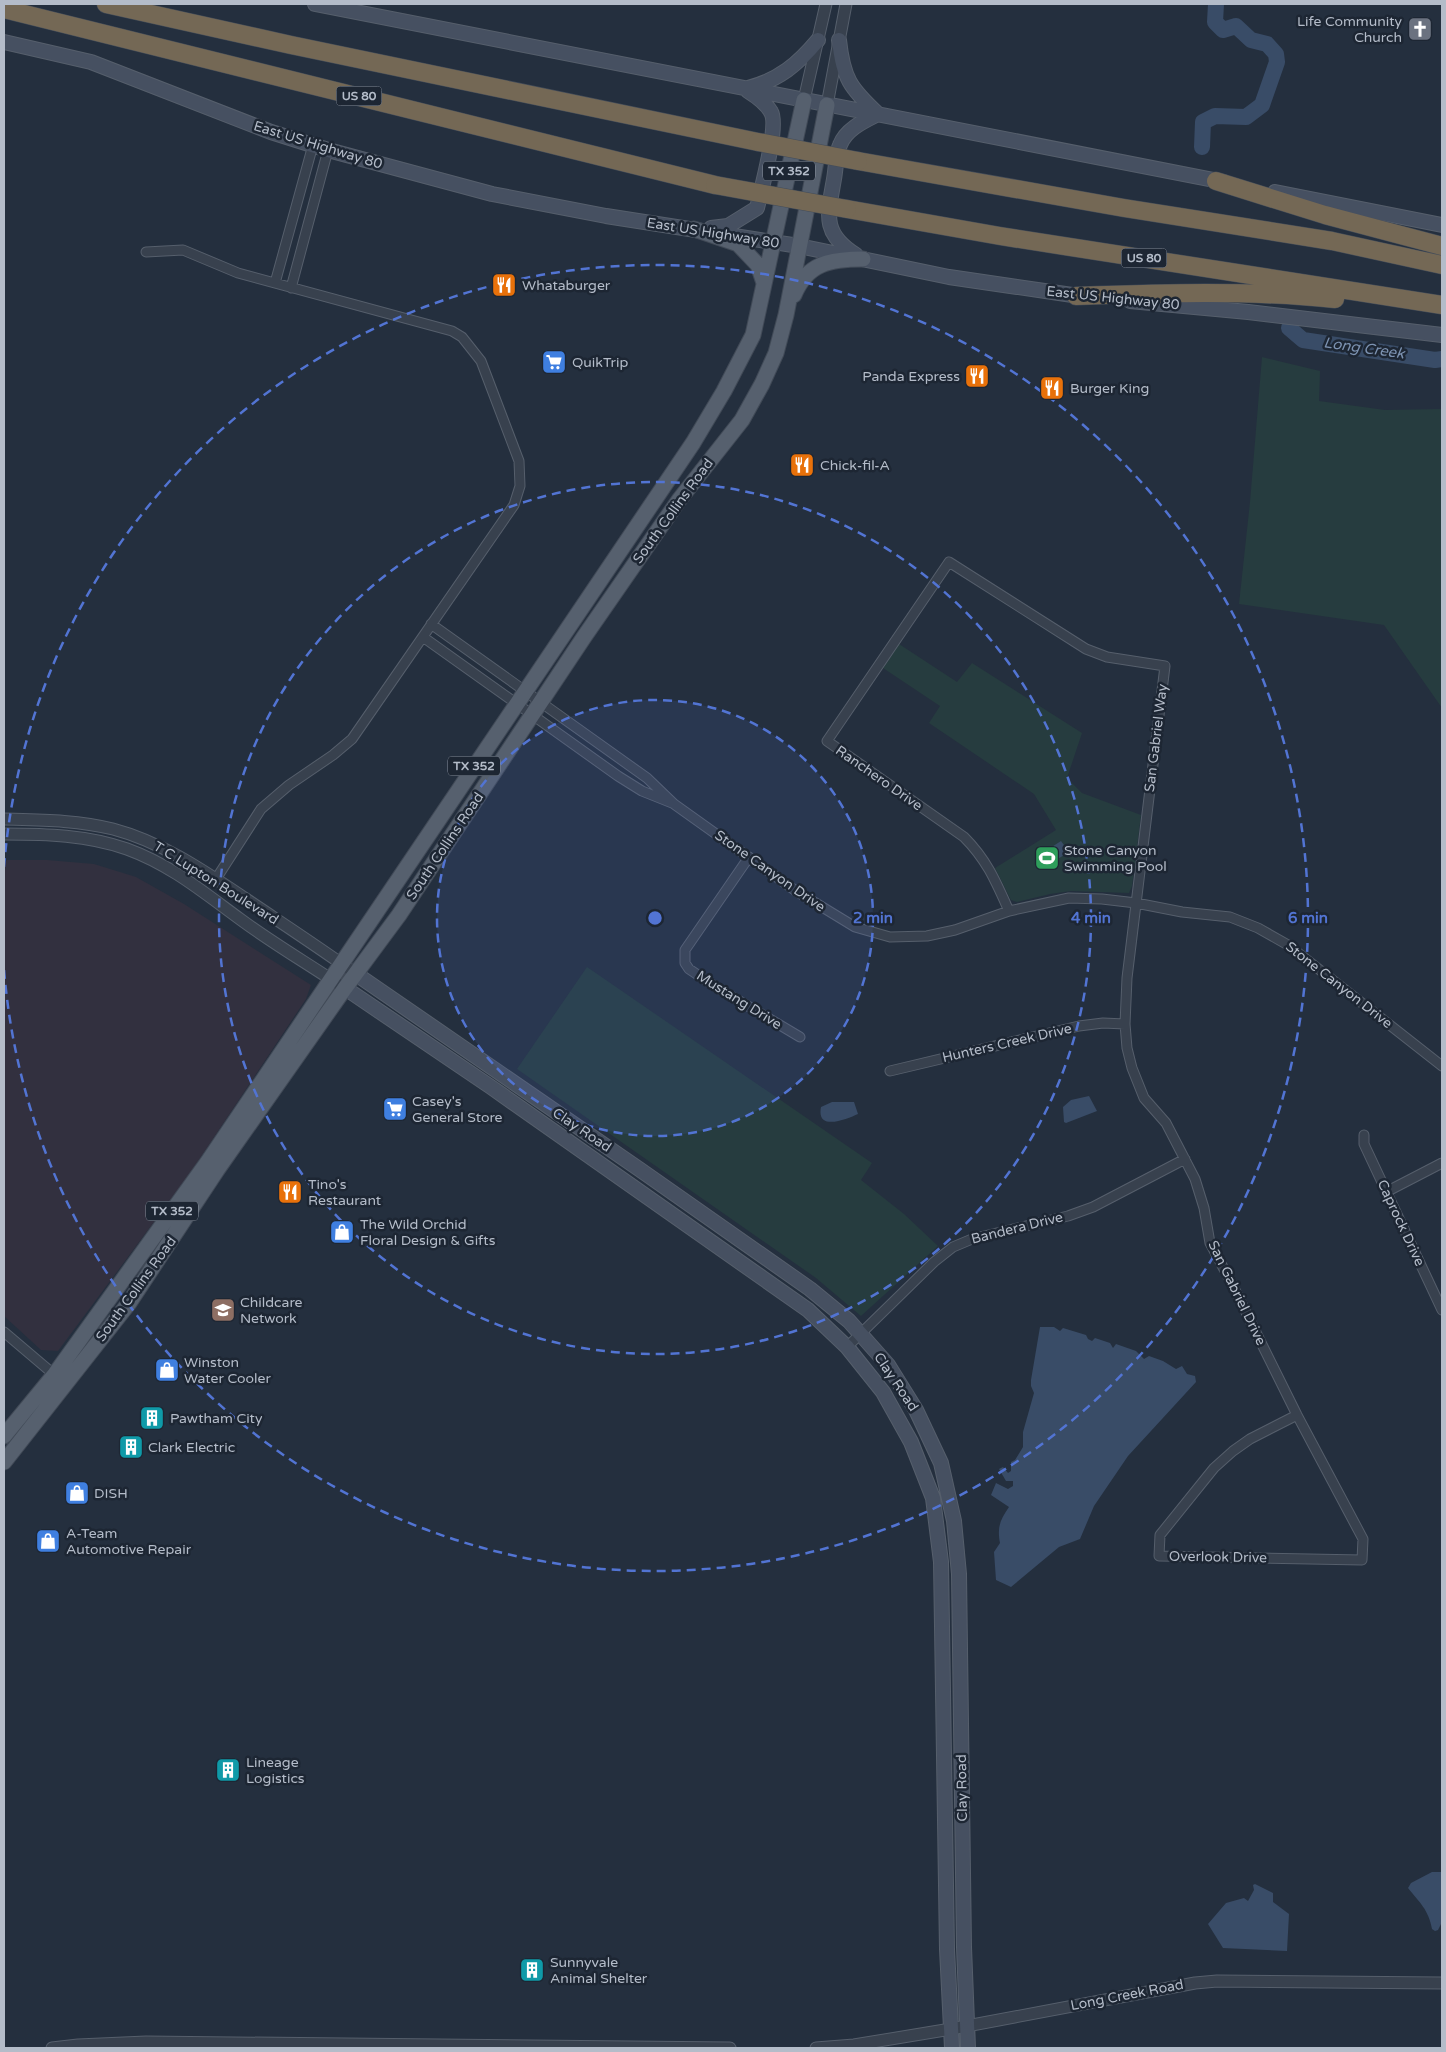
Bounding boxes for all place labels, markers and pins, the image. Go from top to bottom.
place label: Life Community Church [1297,13,1402,46]
church icon: Life Community Church [1407,16,1433,42]
restaurant icon: Whataburger [491,272,517,298]
place label: Whataburger [522,277,611,294]
supermarket icon: QuikTrip [541,349,567,375]
place label: QuikTrip [572,354,628,371]
restaurant icon: Panda Express [964,363,990,389]
place label: Panda Express [862,368,960,385]
restaurant icon: Burger King [1039,375,1065,401]
place label: Burger King [1070,380,1149,397]
restaurant icon: Chick-fil-A [789,452,815,478]
place label: Chick-fil-A [820,457,890,474]
place label: Stone Canyon Swimming Pool [1064,842,1167,875]
sports icon: Stone Canyon Swimming Pool [1034,845,1060,871]
centre of rings [646,909,664,927]
place label: Casey's General Store [412,1093,503,1126]
supermarket icon: Casey's General Store [382,1096,408,1122]
place label: Tino's Restaurant [308,1176,382,1209]
restaurant icon: Tino's Restaurant [277,1179,303,1205]
place label: The Wild Orchid Floral Design & Gifts [360,1216,496,1249]
shop icon: The Wild Orchid Floral Design & Gifts [329,1219,355,1245]
place label: Childcare Network [240,1294,303,1327]
school or university icon: Childcare Network [210,1297,236,1323]
place label: Winston Water Cooler [184,1354,271,1387]
shop icon: Winston Water Cooler [154,1357,180,1383]
building icon: Pawtham City [139,1405,165,1431]
place label: Pawtham City [170,1410,263,1427]
building icon: Clark Electric [118,1434,144,1460]
place label: Clark Electric [148,1439,235,1456]
shop icon: DISH [64,1480,90,1506]
place label: DISH [94,1485,128,1502]
place label: A-Team Automotive Repair [66,1525,192,1558]
shop icon: A-Team Automotive Repair [35,1528,61,1554]
place label: Lineage Logistics [246,1754,305,1787]
building icon: Lineage Logistics [215,1757,241,1783]
place label: Sunnyvale Animal Shelter [550,1954,648,1987]
building icon: Sunnyvale Animal Shelter [519,1957,545,1983]

